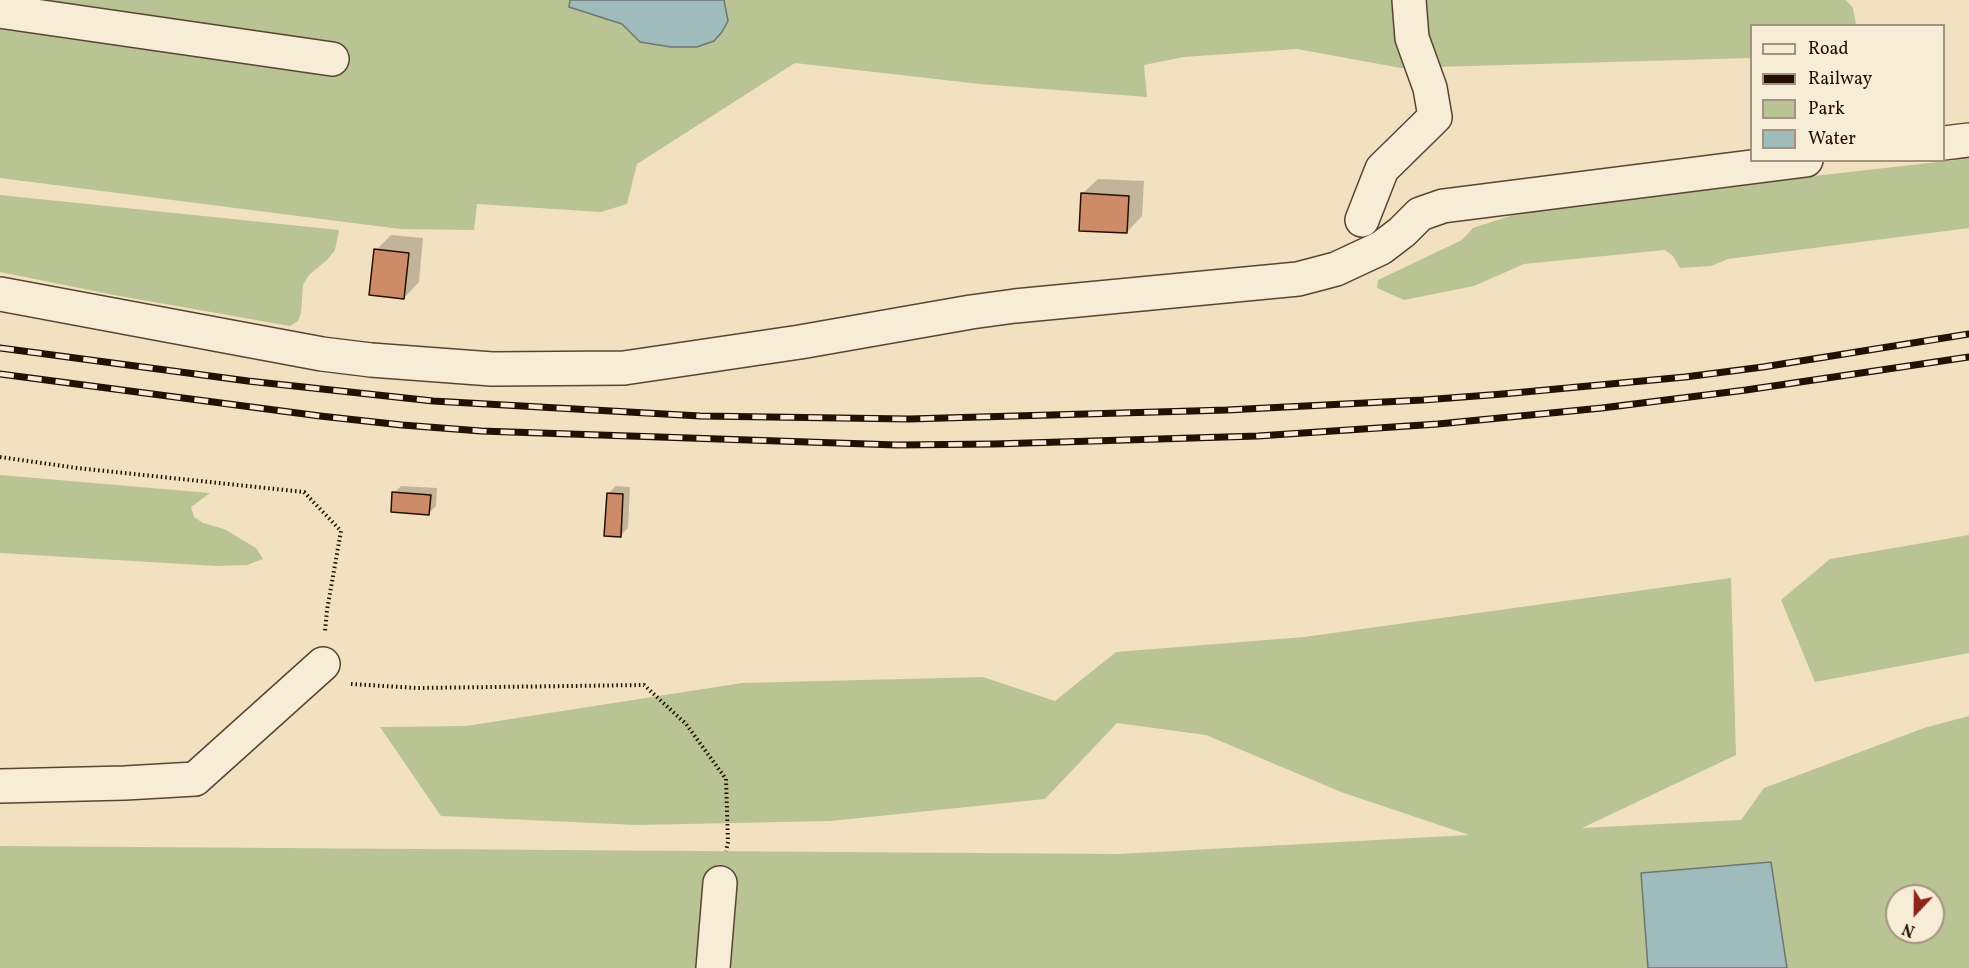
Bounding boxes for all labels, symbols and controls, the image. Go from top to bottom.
legend [1750,24,1945,162]
text: Road [1808,37,1849,62]
text: Railway [1808,67,1872,92]
text: Park [1808,97,1845,122]
text: Water [1808,127,1856,152]
north arrow [1885,884,1945,944]
text: N [1899,916,1919,941]

